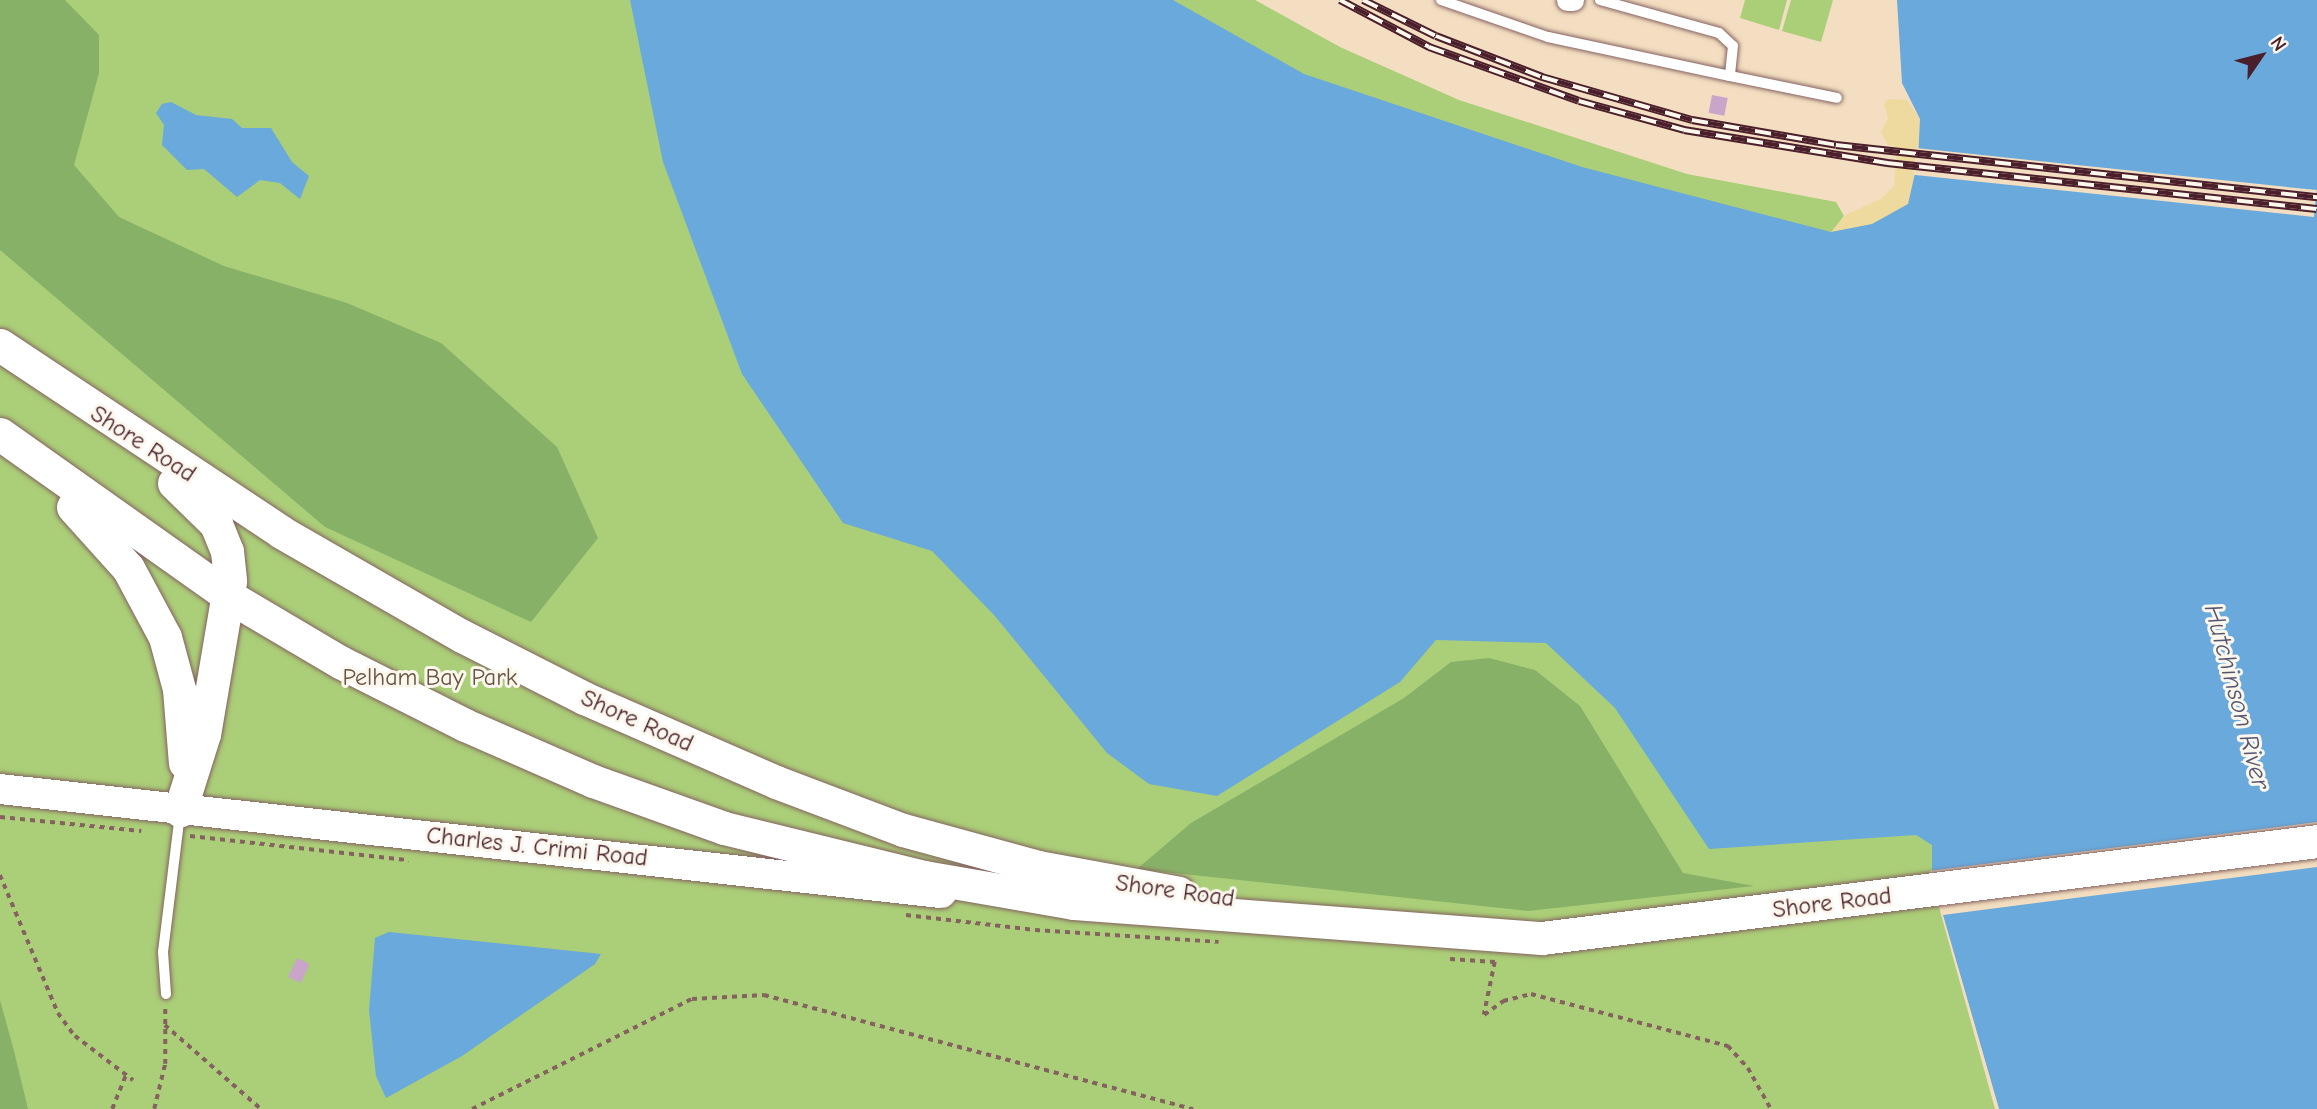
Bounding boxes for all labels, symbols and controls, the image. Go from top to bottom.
north arrow [2226,21,2296,91]
text: N [2266,33,2291,55]
street label: Shore Road [85,399,201,489]
water label: Hutchinson River [2196,601,2276,793]
park label: Pelham Bay Park [343,664,517,692]
street label: Shore Road [576,683,698,759]
street label: Charles J. Crimi Road [425,821,649,873]
street label: Shore Road [1114,868,1236,914]
street label: Shore Road [1771,881,1893,925]

